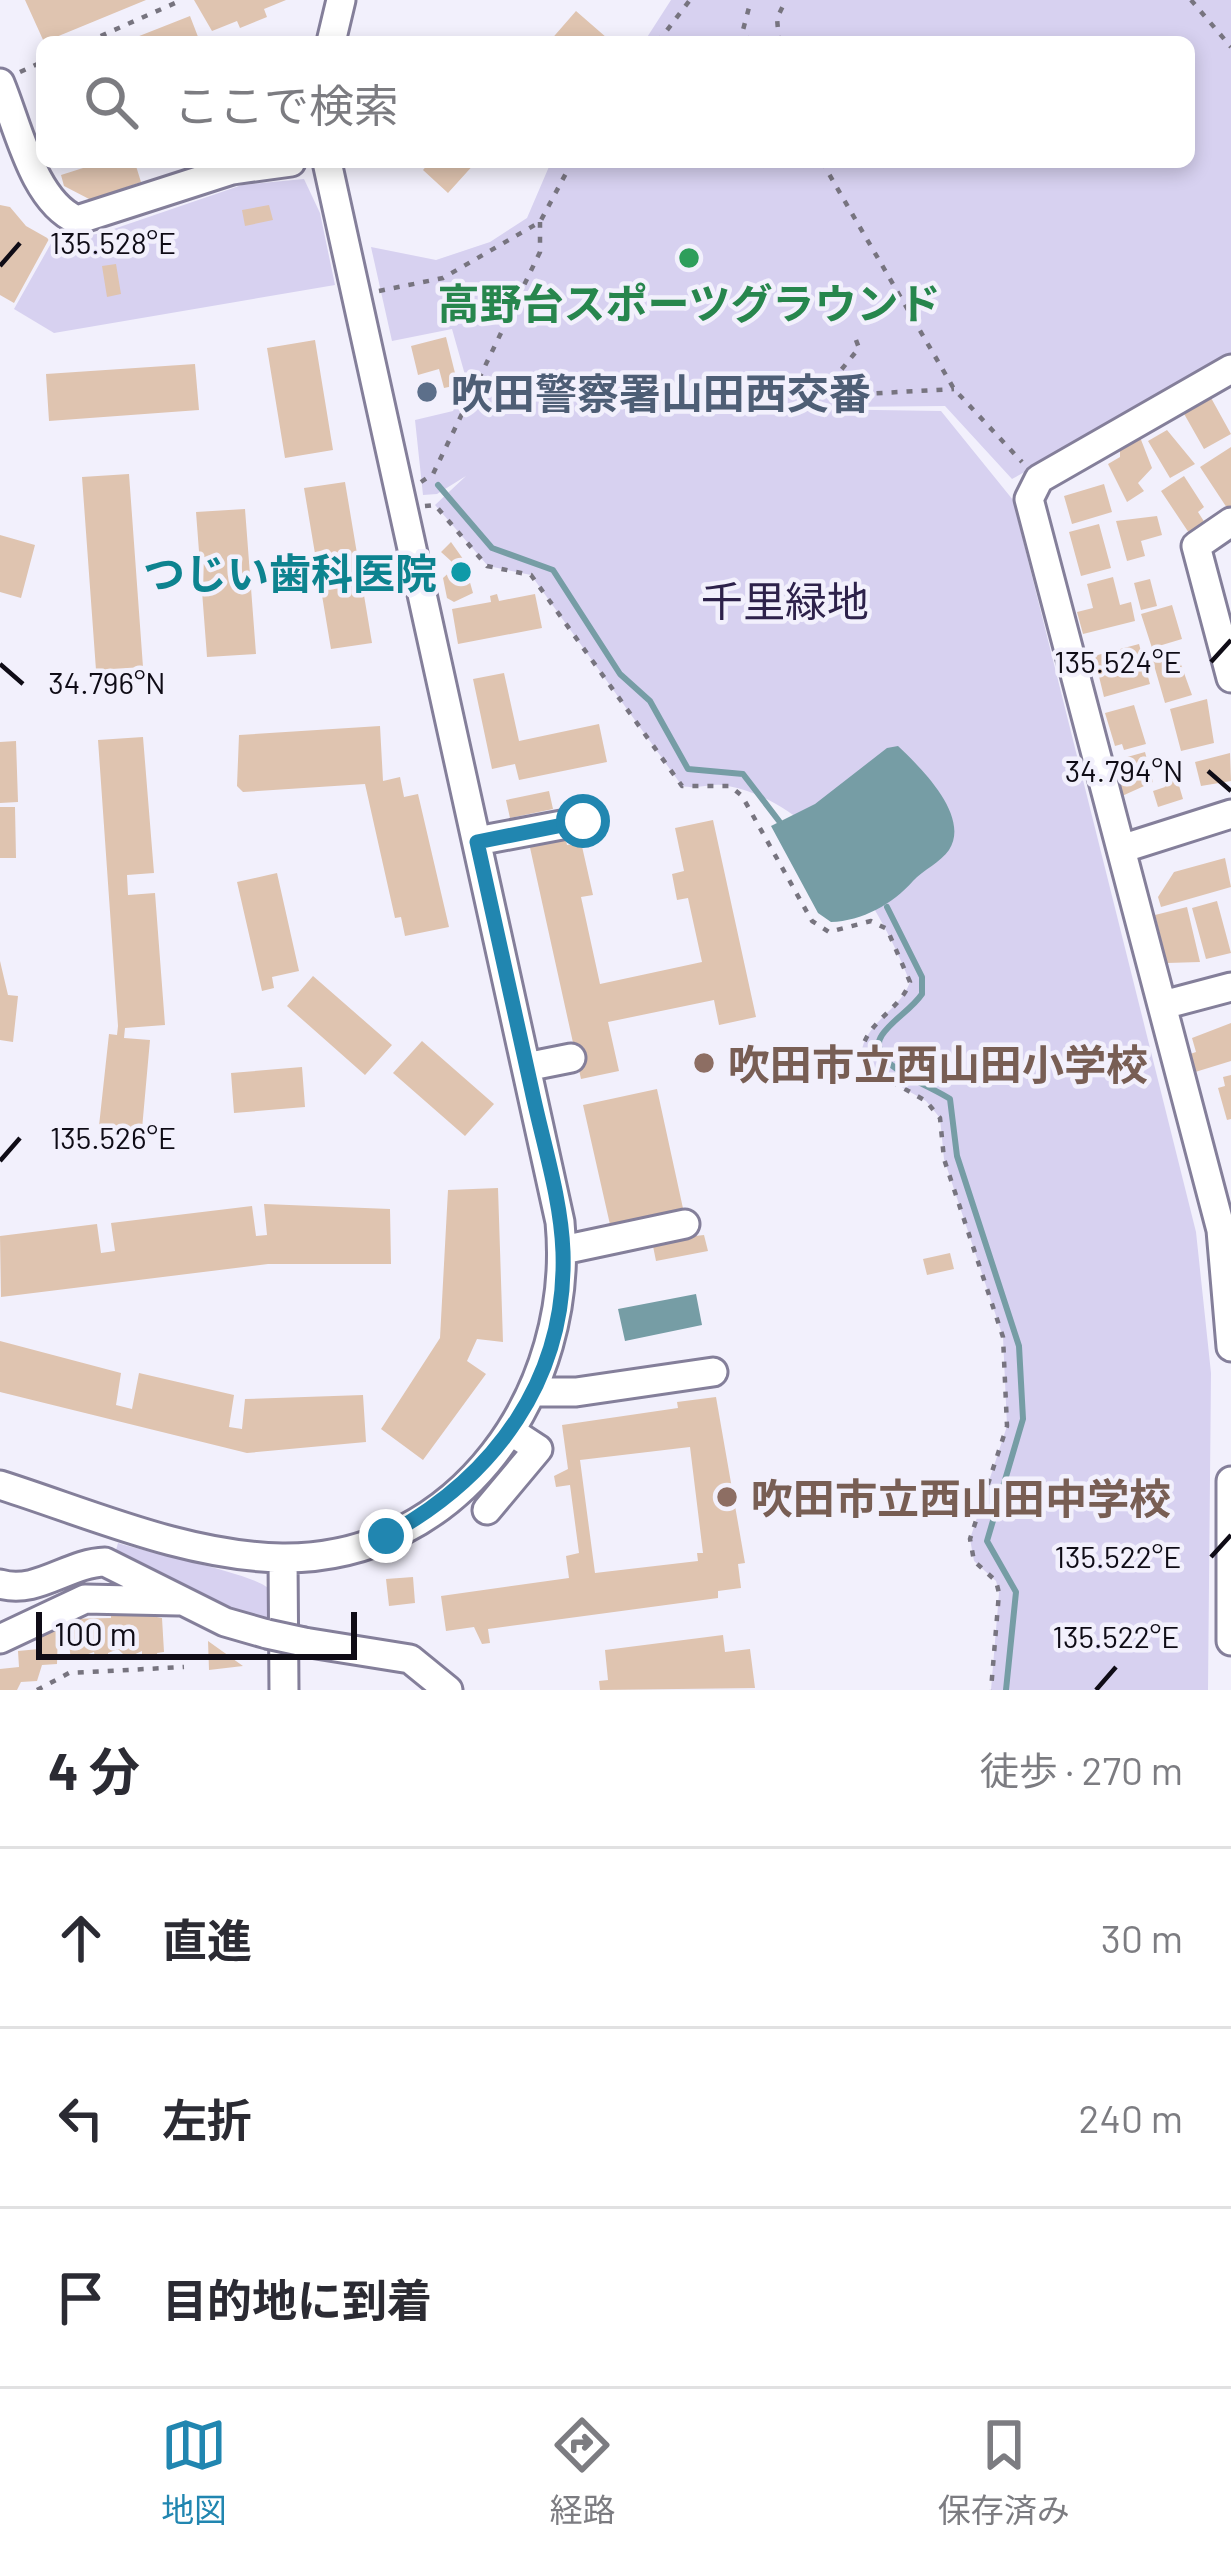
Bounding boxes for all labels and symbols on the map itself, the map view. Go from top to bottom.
text: 135.528°E [50,224,176,260]
marker: 高野台スポーツグラウンド [676,245,702,271]
place label: 高野台スポーツグラウンド [437,277,941,327]
place label: 吹田警察署山田西交番 [451,367,871,417]
marker: 吹田警察署山田西交番 [414,379,440,405]
place label: つじい歯科医院 [143,547,437,597]
marker: つじい歯科医院 [448,559,474,585]
park label: 千里緑地 [701,575,869,625]
text: 135.524°E [1054,643,1182,679]
text: 34.796°N [48,664,166,700]
text: 34.794°N [1065,752,1183,788]
route start [556,794,610,848]
place label: 吹田市立西山田小学校 [728,1038,1148,1088]
marker: 吹田市立西山田小学校 [691,1050,717,1076]
text: 135.526°E [50,1119,176,1155]
place label: 吹田市立西山田中学校 [751,1472,1171,1522]
marker: 吹田市立西山田中学校 [714,1484,740,1510]
route end [359,1509,413,1563]
text: 135.522°E [1055,1538,1181,1574]
scale bar [36,1606,357,1659]
text: 135.522°E [1053,1618,1179,1654]

